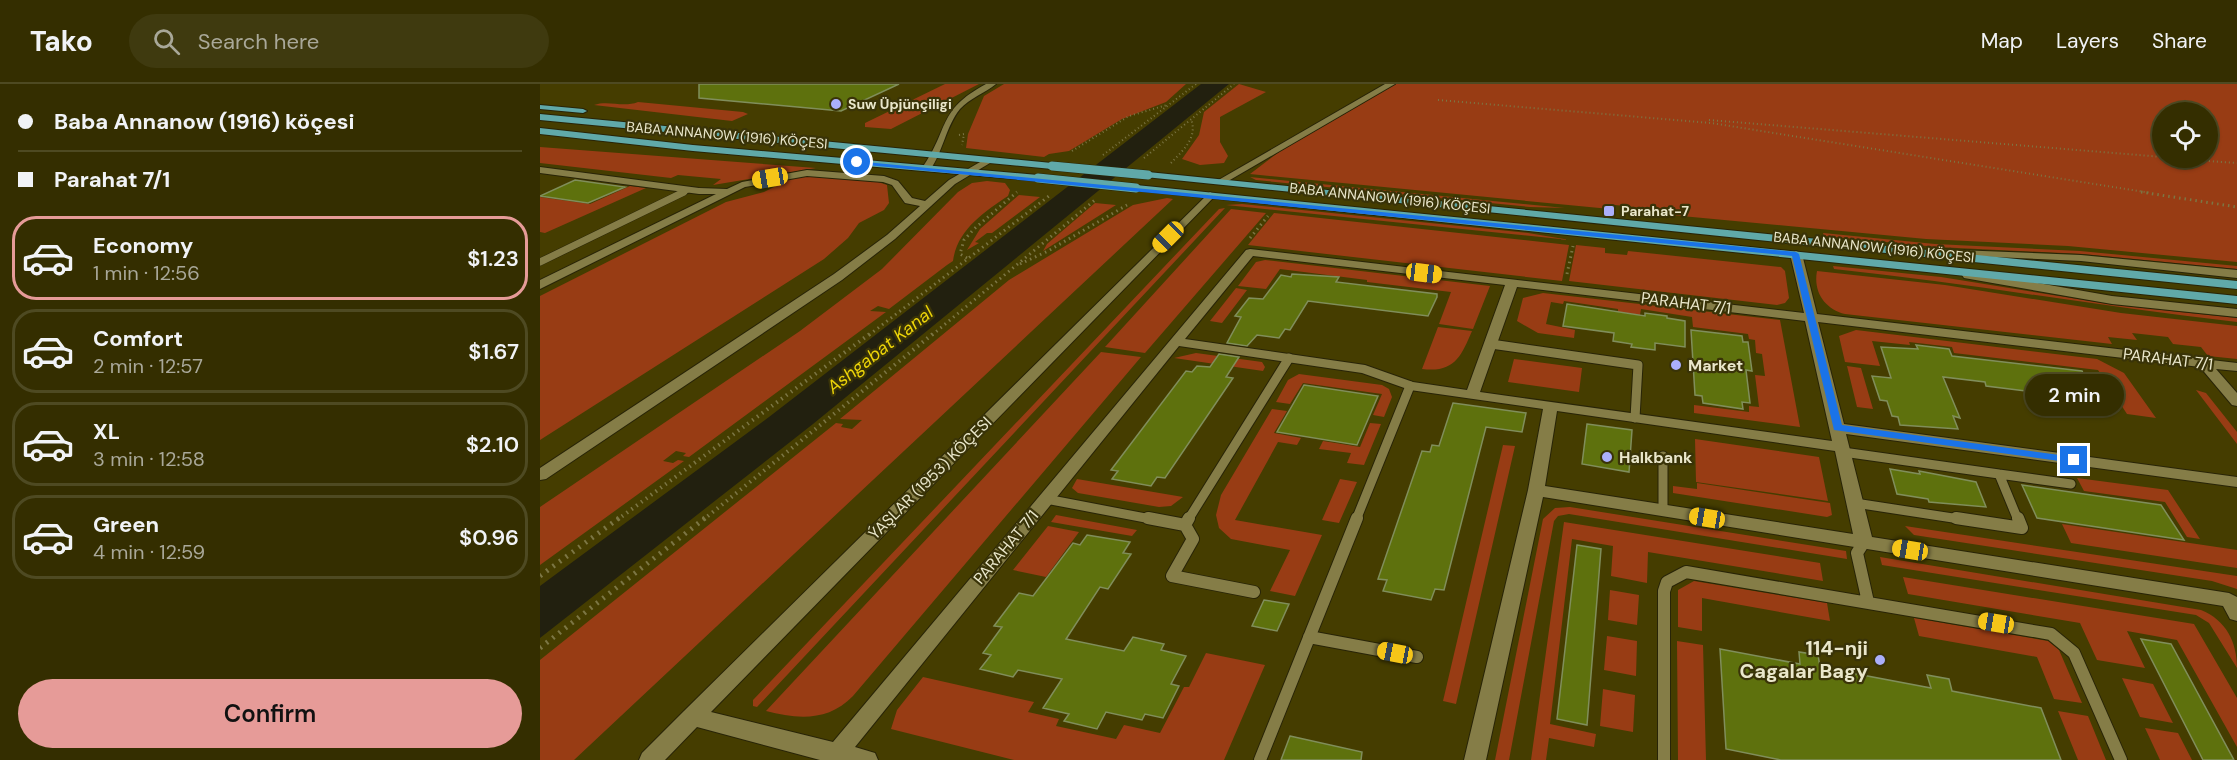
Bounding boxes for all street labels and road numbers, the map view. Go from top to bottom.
street label: BABA ANNANOW (1916) KÖÇESI [626,117,828,153]
street label: BABA ANNANOW (1916) KÖÇESI [1289,178,1491,218]
street label: BABA ANNANOW (1916) KÖÇESI [1773,227,1975,267]
street label: PARAHAT 7/1 [1640,287,1732,319]
street label: PARAHAT 7/1 [2122,343,2214,375]
street label: ÝAŞLAR (1953) KÖÇESI [864,412,996,544]
street label: PARAHAT 7/1 [969,506,1043,588]

